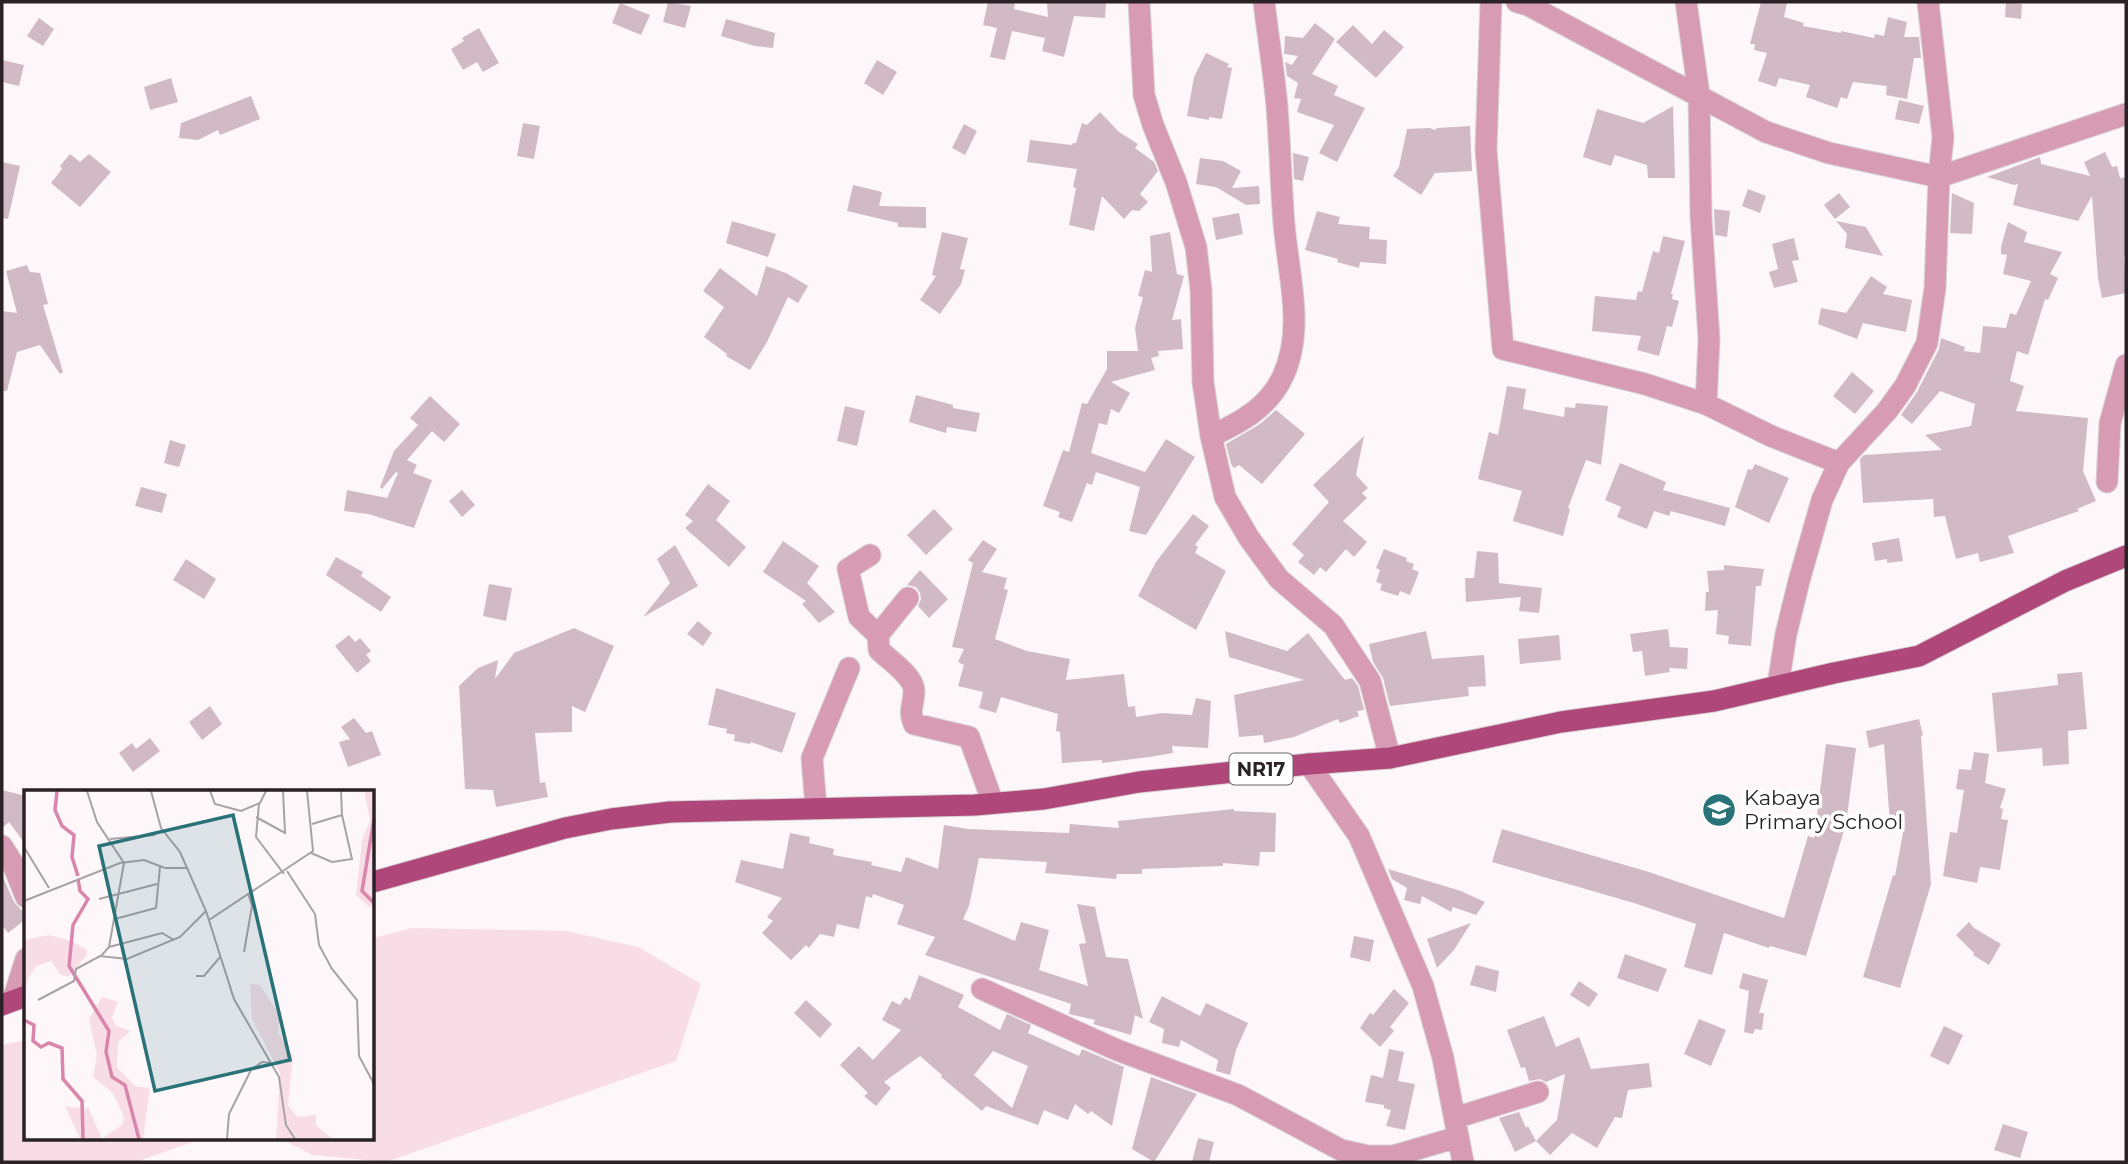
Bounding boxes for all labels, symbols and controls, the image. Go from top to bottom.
road number: NR17 [1230,754,1292,784]
place label: Kabaya Primary School [1744,785,1903,834]
inset map [24,790,374,1140]
school or university icon: Kabaya Primary School [1700,791,1738,829]

